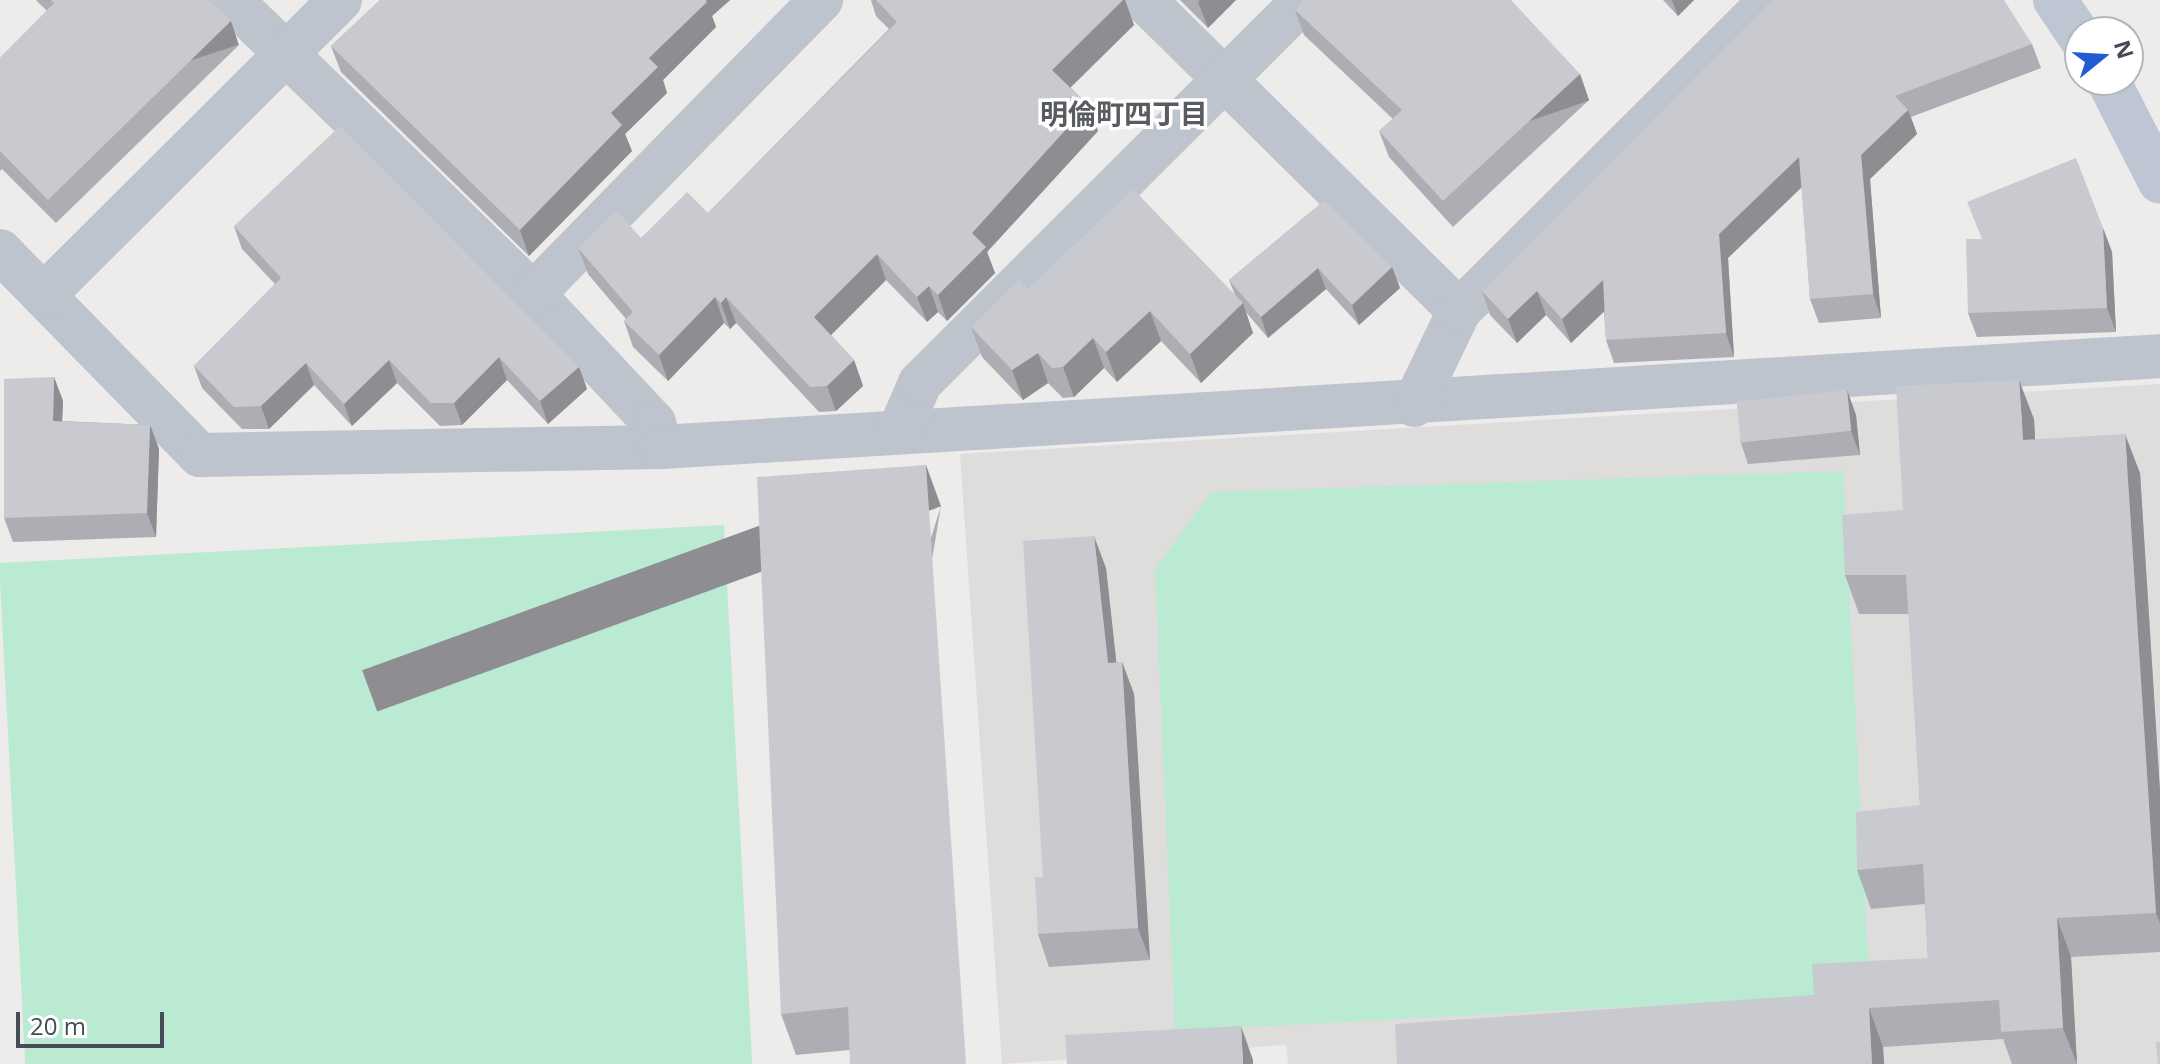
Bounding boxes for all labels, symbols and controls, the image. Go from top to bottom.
north arrow [2064,16,2144,96]
text: N [2108,36,2142,62]
district label: 明倫町四丁目 [1040,96,1208,130]
scale bar [20,996,168,1046]
text: 20 m [30,1009,86,1042]

